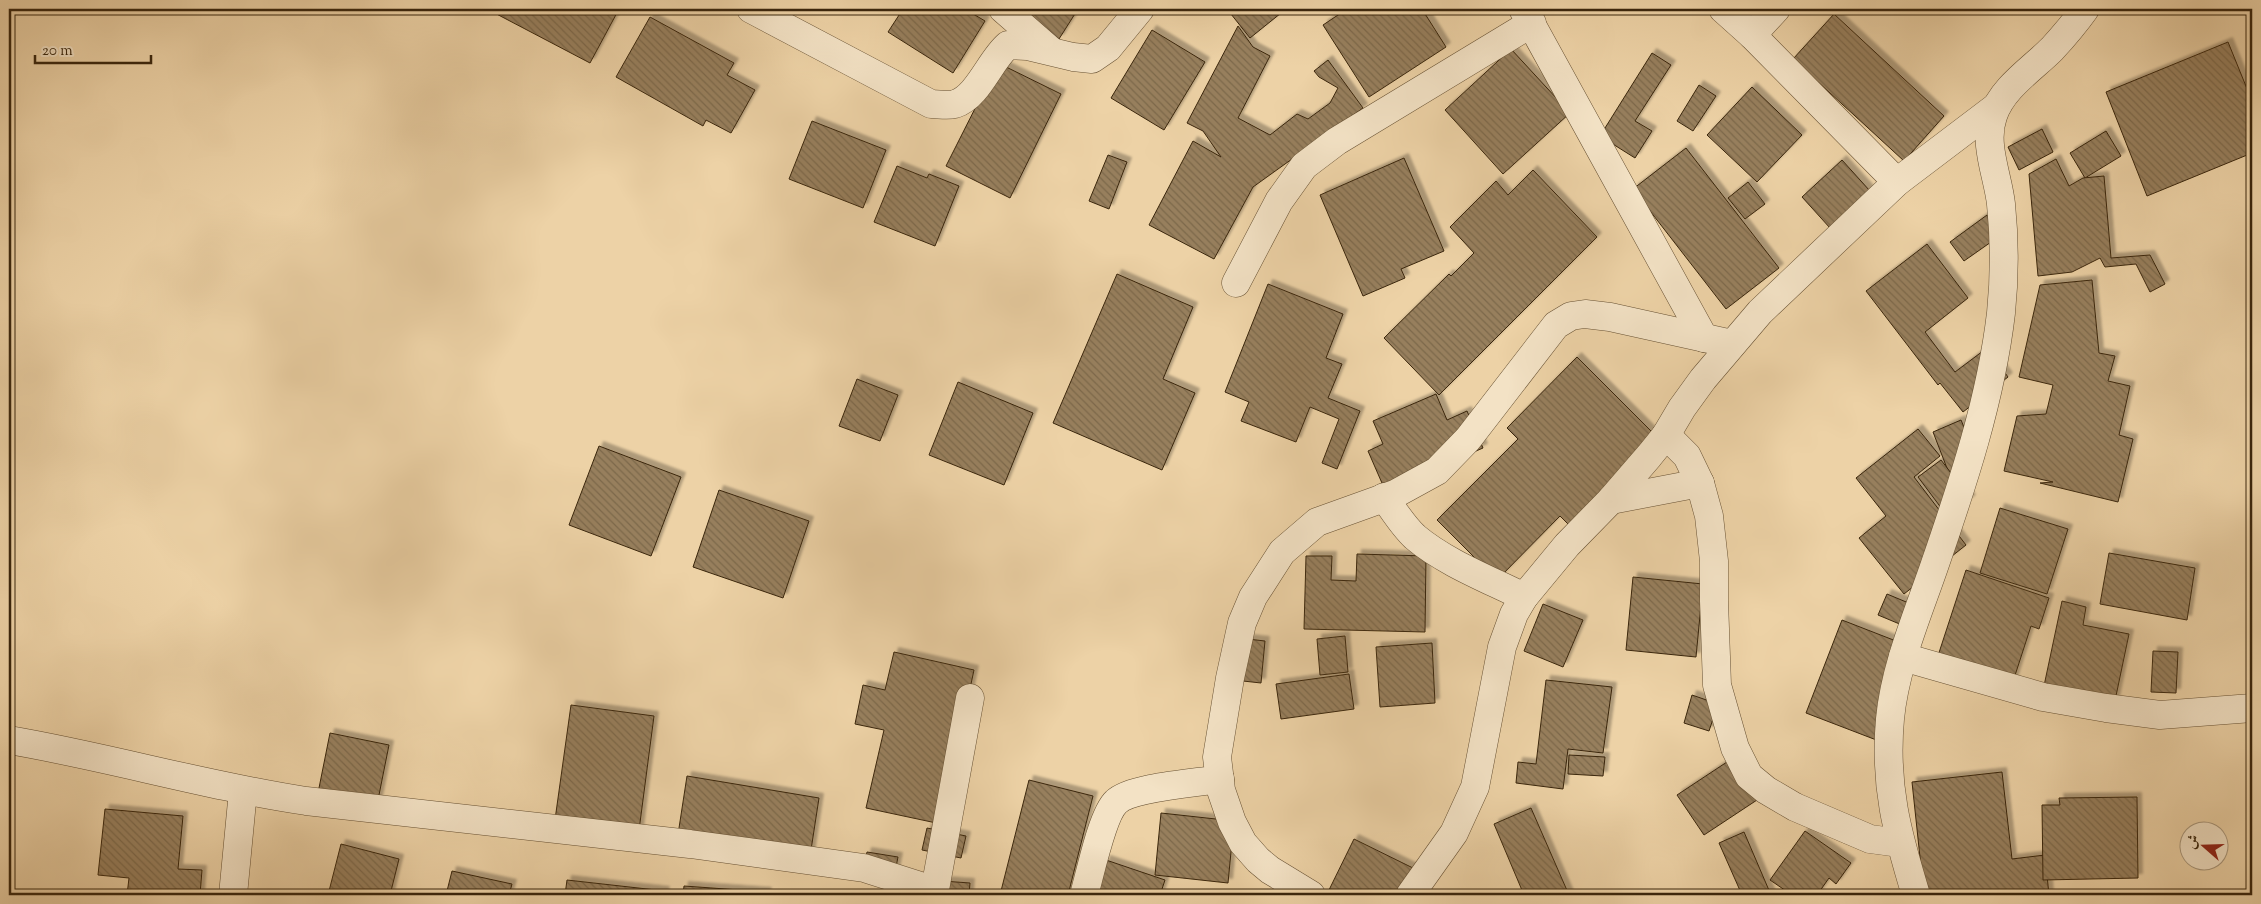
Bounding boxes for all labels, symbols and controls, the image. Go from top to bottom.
scale bar [35,32,151,64]
text: 20 m [42,41,73,62]
north arrow [2178,822,2228,872]
text: ش [2182,832,2205,852]

